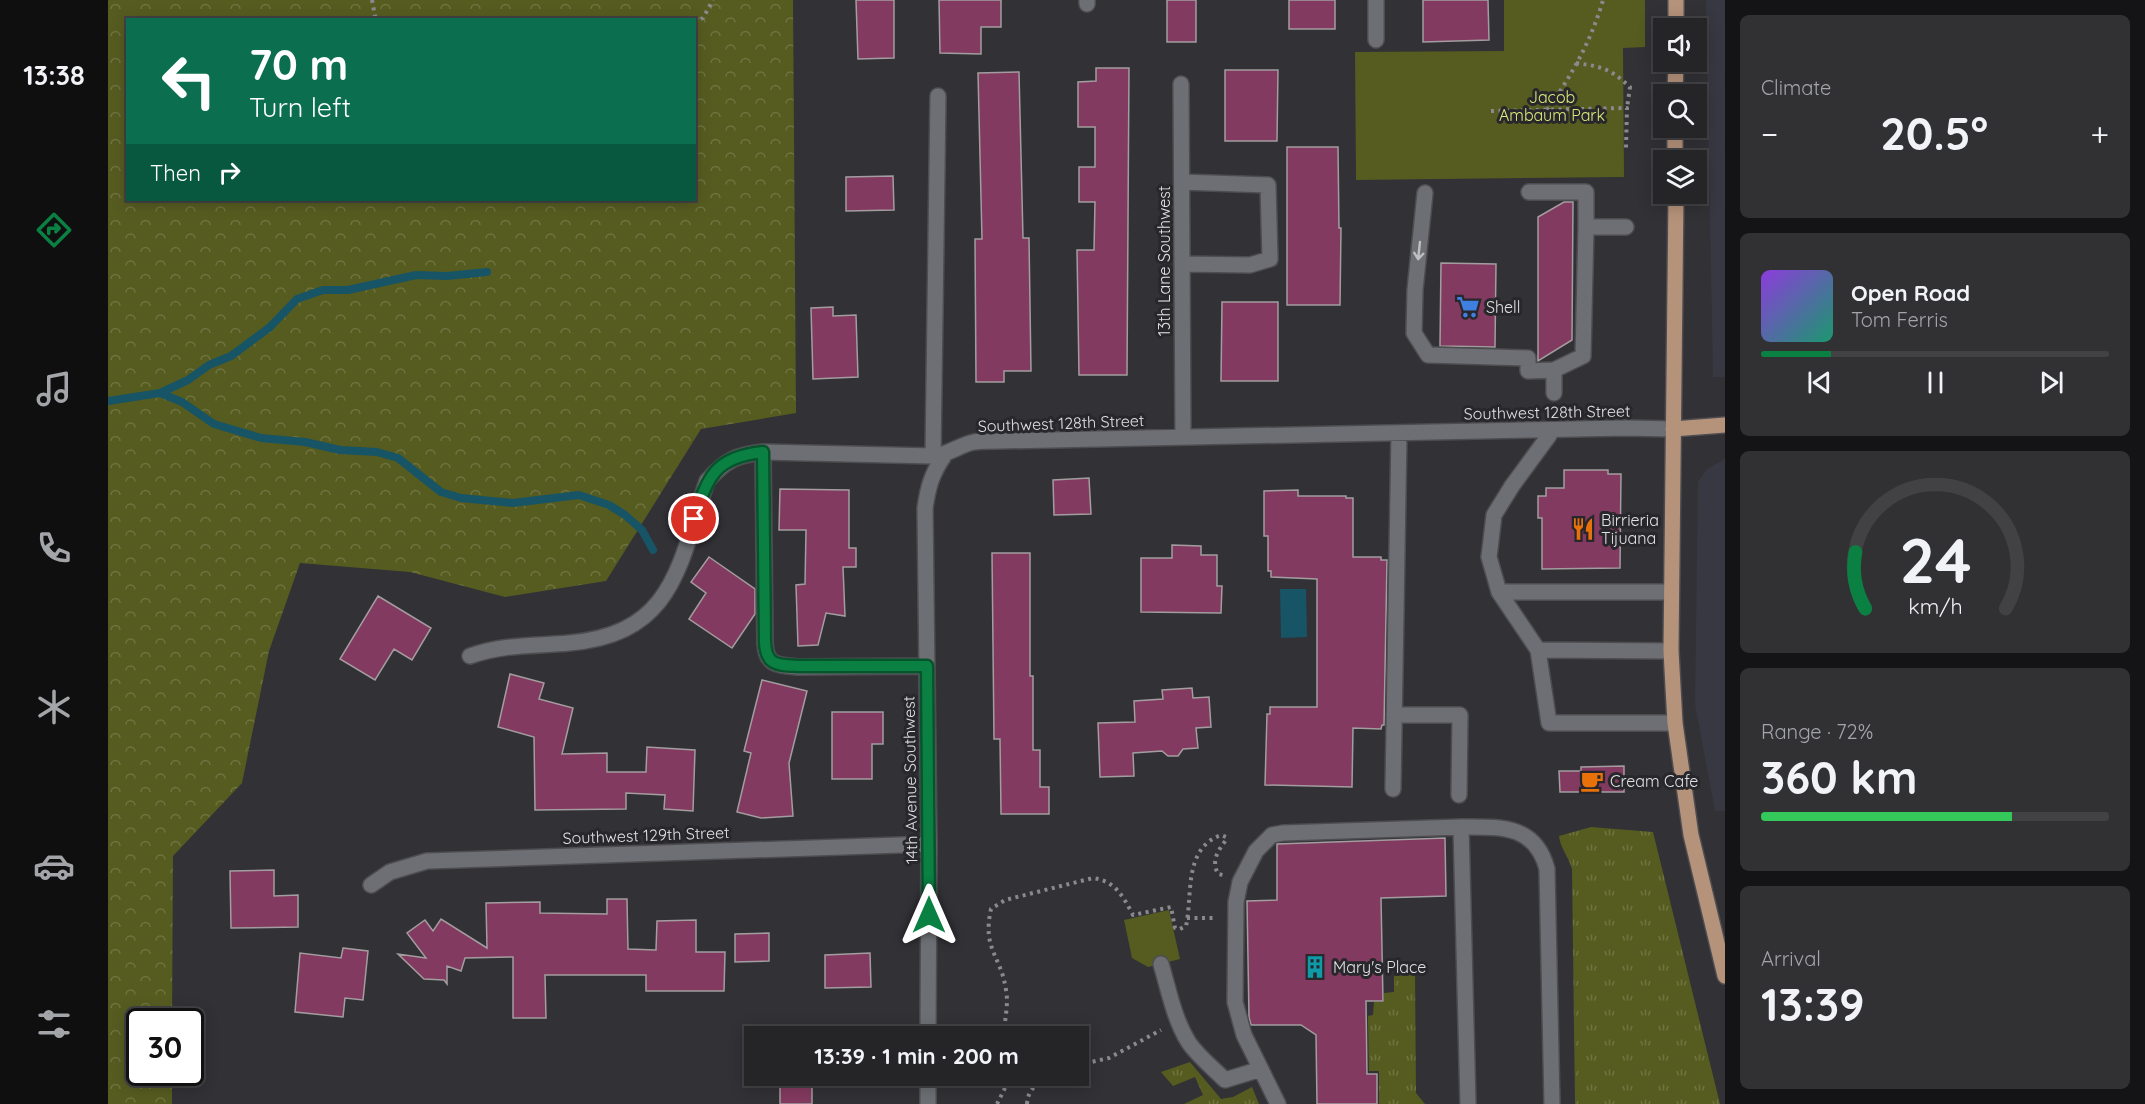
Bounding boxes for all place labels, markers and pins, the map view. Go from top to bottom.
supermarket icon: Shell [1455,294,1481,320]
place label: Shell [1486,297,1520,317]
pin [668,493,719,544]
place label: Birrieria Tijuana [1601,510,1659,548]
restaurant icon: Birrieria Tijuana [1570,516,1596,542]
cafe icon: Cream Cafe [1579,768,1605,794]
place label: Cream Cafe [1610,771,1698,791]
building icon: Mary's Place [1302,954,1328,980]
place label: Mary's Place [1333,957,1426,977]

